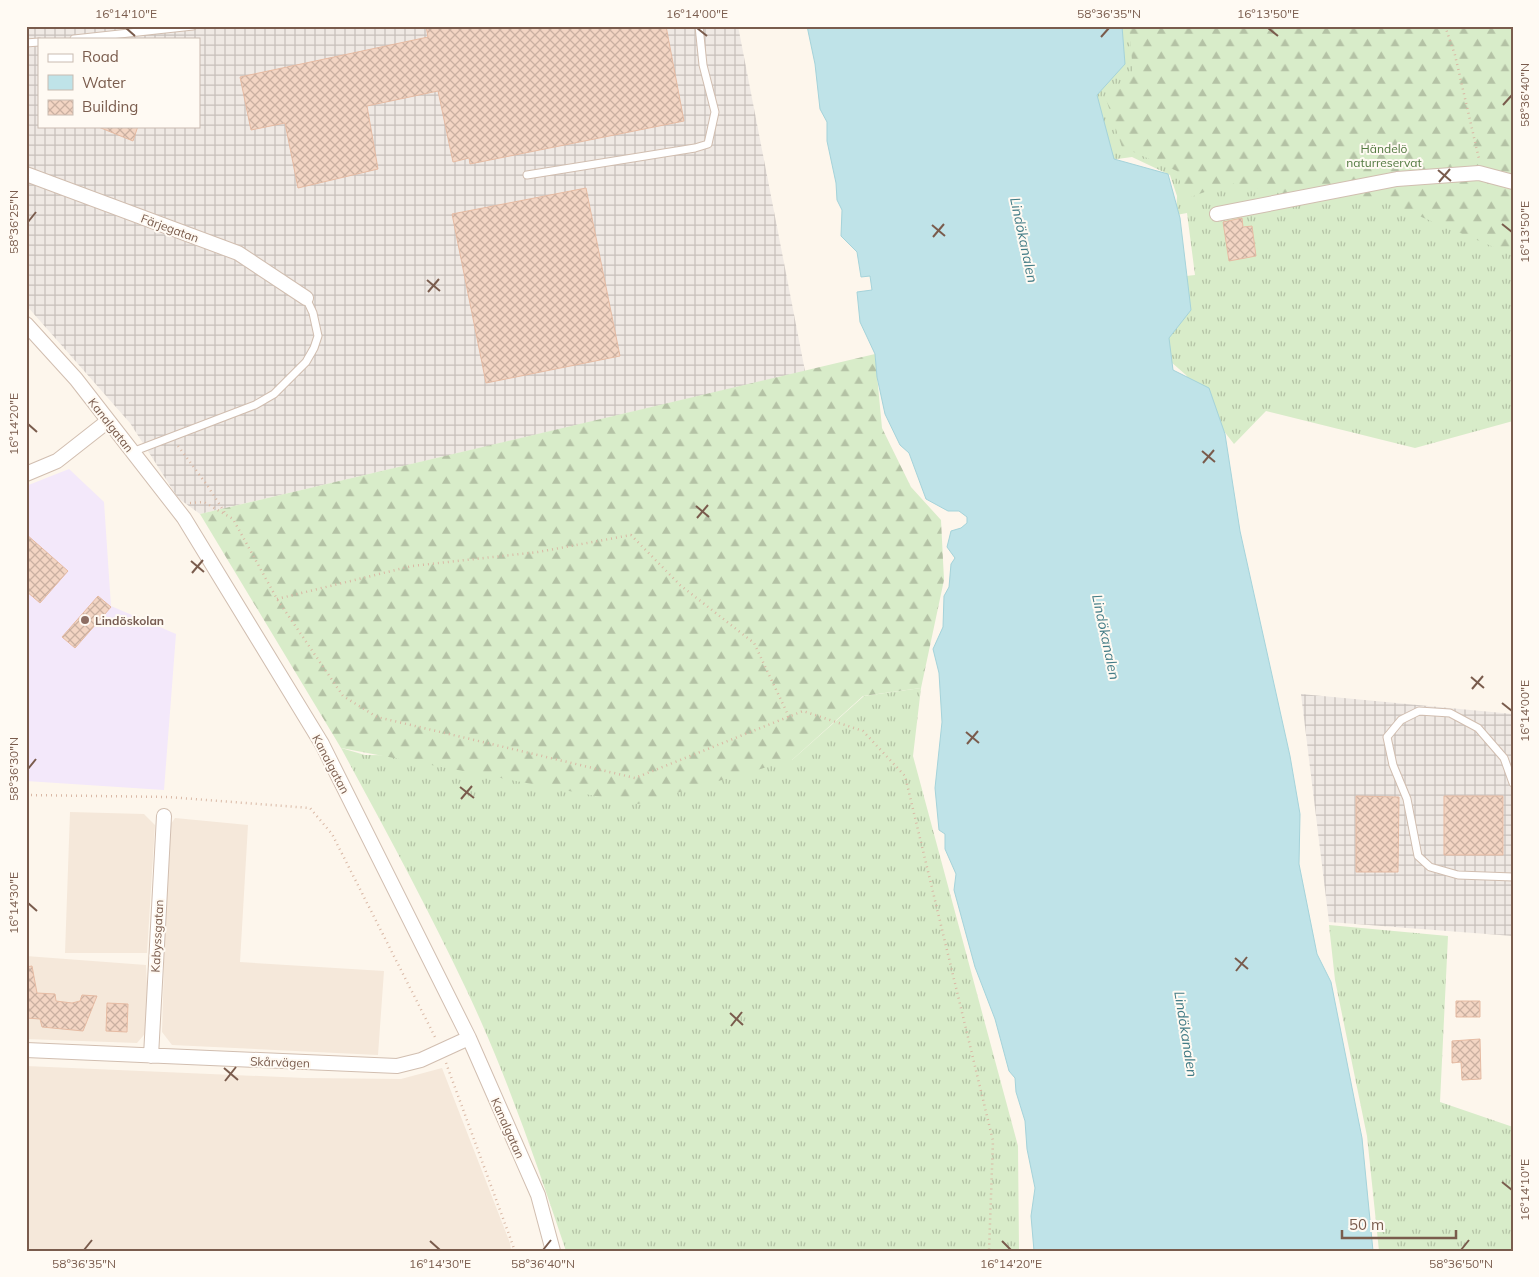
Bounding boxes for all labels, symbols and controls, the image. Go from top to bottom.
text: 16°14'10"E [95,6,157,21]
text: 16°14'00"E [666,6,728,21]
text: 58°36'35"N [1077,6,1141,21]
text: 16°13'50"E [1237,6,1299,21]
legend [38,38,200,128]
text: Road [82,47,119,66]
text: 58°36'40"N [1517,63,1532,127]
text: Water [82,73,126,92]
text: Building [82,97,138,116]
park label: Händelö naturreservat [1346,141,1422,170]
text: 58°36'25"N [6,190,21,254]
water label: Lindökanalen [1006,196,1042,284]
text: 16°13'50"E [1517,201,1532,263]
street label: Färjegatan [139,211,201,245]
text: 16°14'20"E [6,393,21,455]
street label: Kanalgatan [85,395,137,455]
water label: Lindökanalen [1088,593,1124,681]
place label: Lindöskolan [95,613,164,628]
marker: Lindöskolan [79,614,91,626]
text: 16°14'00"E [1517,680,1532,742]
street label: Kanalgatan [309,732,353,796]
text: 58°36'30"N [6,737,21,801]
text: 16°14'30"E [6,872,21,934]
street label: Kabyssgatan [148,899,166,973]
water label: Lindökanalen [1170,990,1202,1078]
street label: Skårvägen [250,1053,310,1071]
street label: Kanalgatan [488,1095,528,1161]
text: 16°14'10"E [1517,1159,1532,1221]
scale bar [1342,1207,1455,1239]
text: 50 m [1349,1215,1384,1234]
text: 58°36'35"N [52,1256,116,1271]
text: 16°14'30"E [409,1256,471,1271]
text: 58°36'40"N [511,1256,575,1271]
text: 16°14'20"E [980,1256,1042,1271]
text: 58°36'50"N [1429,1256,1493,1271]

